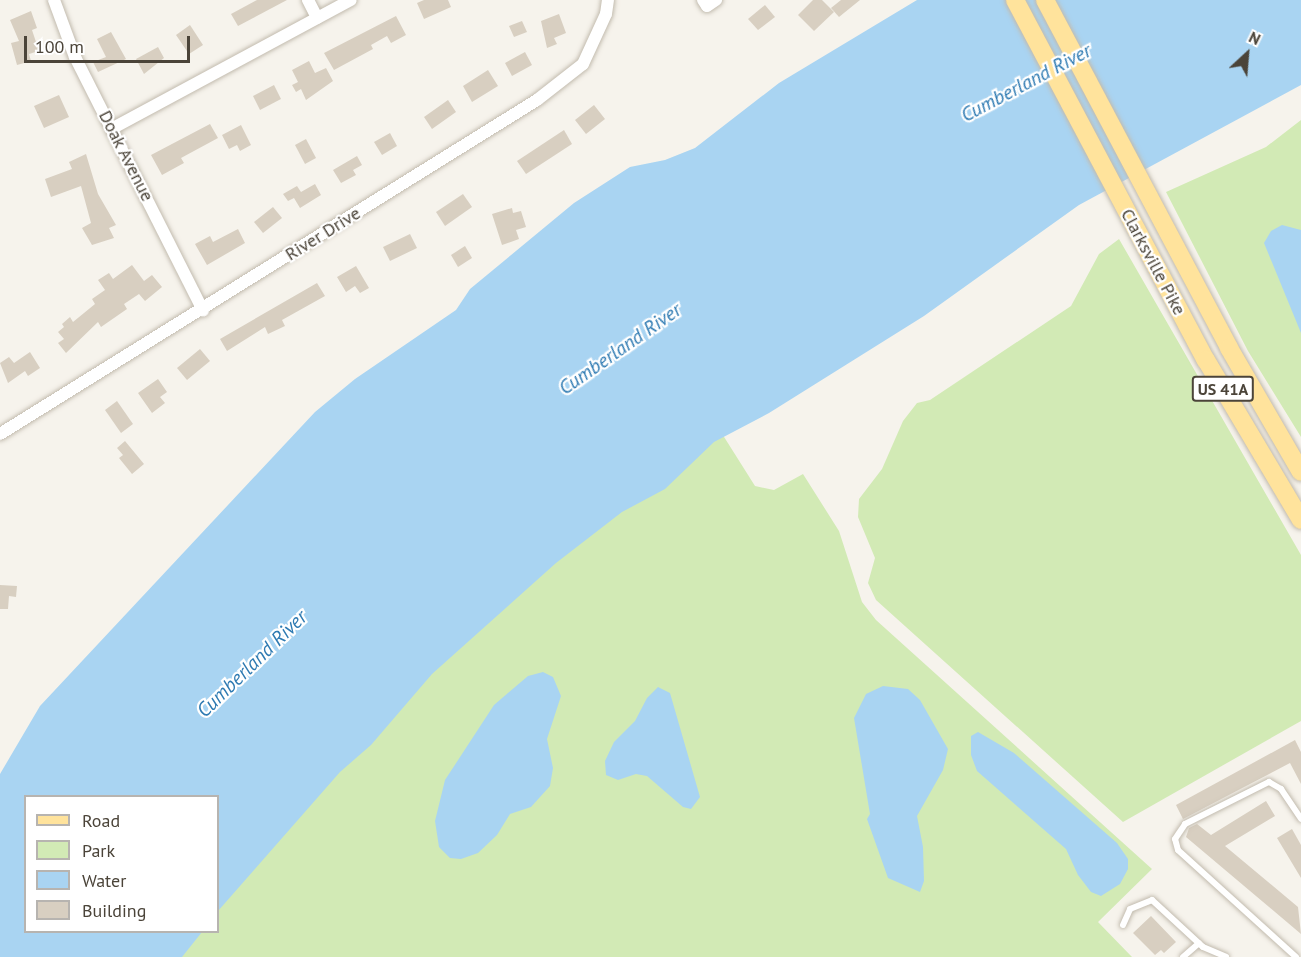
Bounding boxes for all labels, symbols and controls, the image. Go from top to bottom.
scale bar [27,24,194,62]
north arrow [1217,24,1277,84]
text: N [1246,27,1264,49]
text: 100 m [35,35,84,58]
water label: Cumberland River [957,39,1095,127]
street label: Doak Avenue [94,107,158,205]
street label: River Drive [281,202,365,266]
street label: Clarksville Pike [1116,205,1190,319]
water label: Cumberland River [554,298,686,400]
road number: US 41A [1192,376,1254,402]
water label: Cumberland River [192,605,312,723]
legend [24,795,219,933]
text: Road [82,809,120,832]
text: Park [82,839,115,862]
text: Water [82,869,126,892]
text: Building [82,899,146,922]

